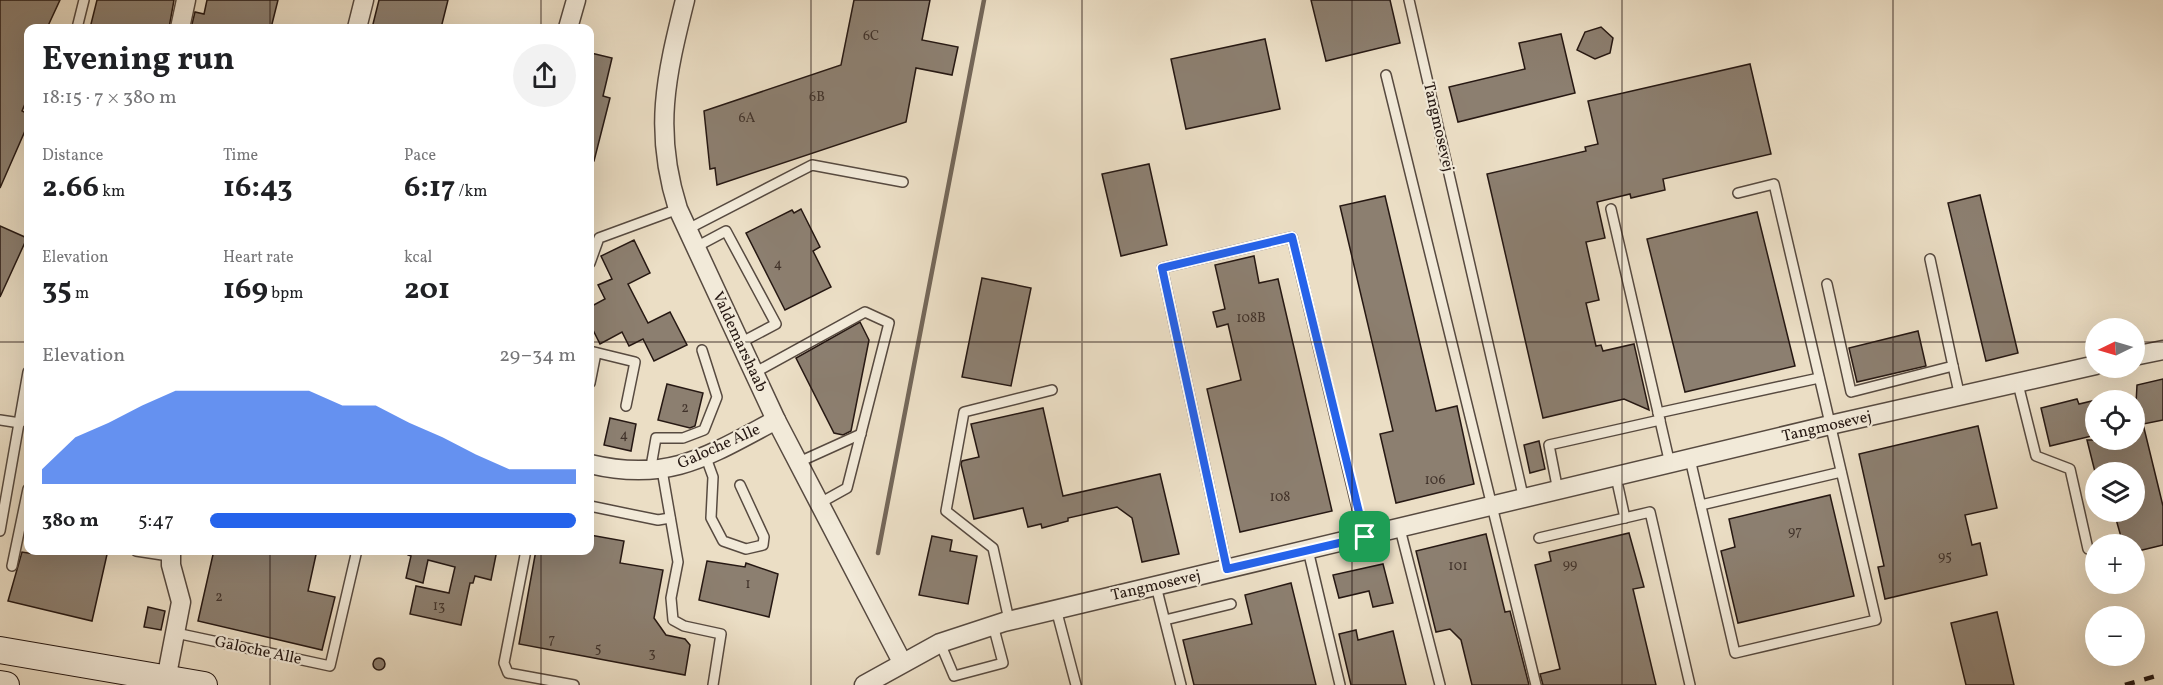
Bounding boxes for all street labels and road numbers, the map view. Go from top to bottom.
street label: Tangmosevej [1417,80,1459,174]
street label: Valdemarshaab [706,288,772,396]
street label: Tangmosevej [1780,406,1874,448]
street label: Galoche Alle [674,419,764,475]
street label: Tangmosevej [1109,565,1203,607]
street label: Galoche Alle [212,631,304,671]

